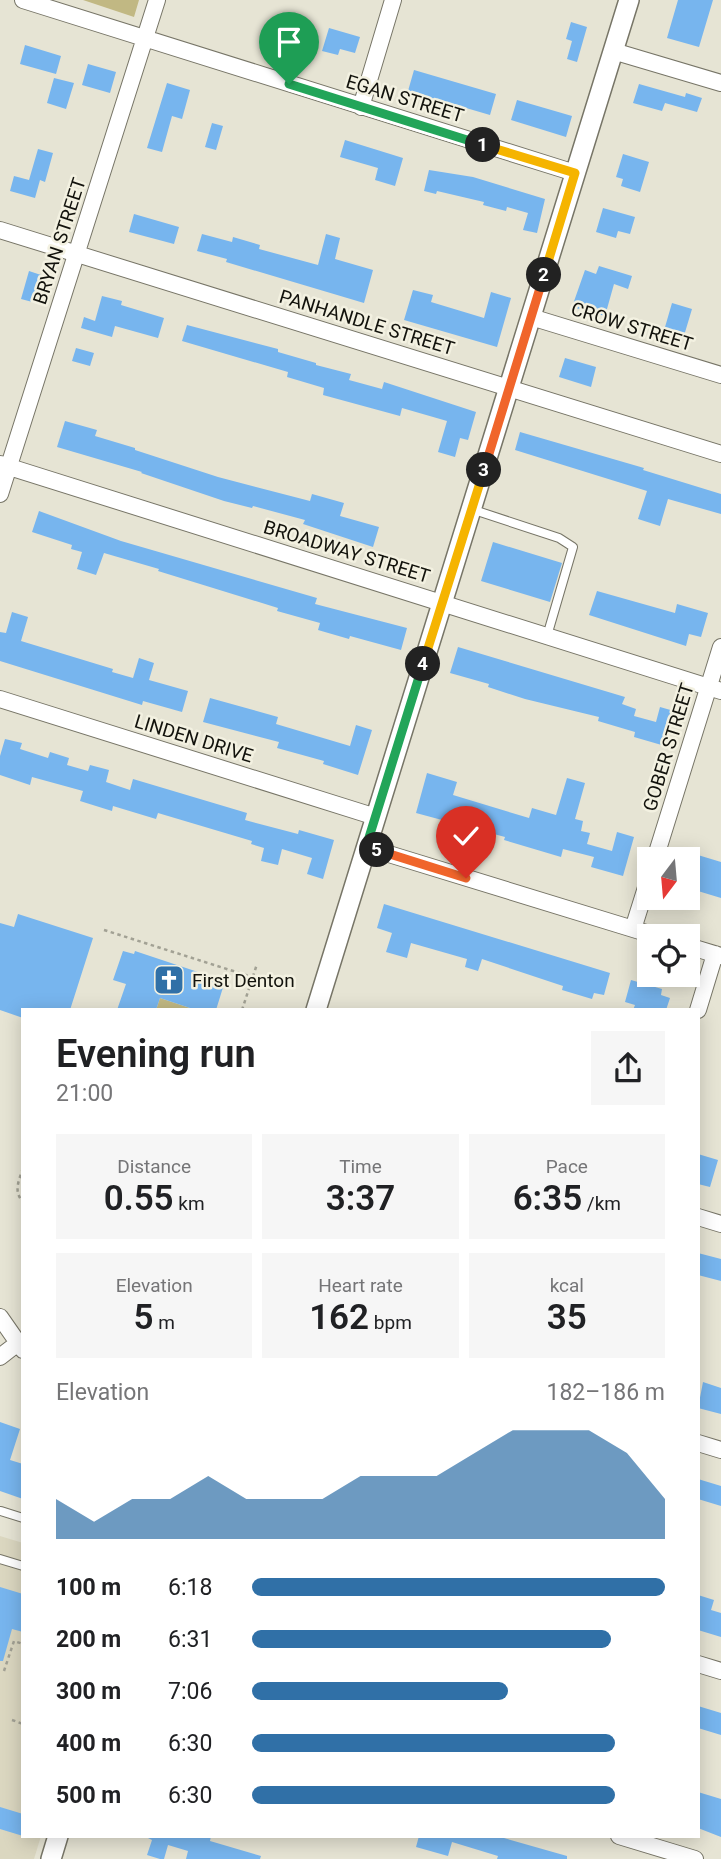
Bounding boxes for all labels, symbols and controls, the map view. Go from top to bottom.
pin [259,12.0,319,84]
icon: arrive [270,23,308,61]
street label: EGAN STREET [343,70,466,127]
pin: 1 [466,128,500,162]
text: 1 [477,133,488,156]
street label: BRYAN STREET [28,175,91,307]
pin: 2 [526,258,562,292]
text: 2 [538,263,549,286]
street label: PANHANDLE STREET [276,285,457,360]
street label: CROW STREET [568,297,696,356]
pin: 3 [466,452,502,488]
text: 3 [478,458,489,481]
street label: BROADWAY STREET [261,515,433,588]
pin: 4 [406,646,440,682]
text: 4 [417,652,428,675]
street label: GOBER STREET [638,680,699,814]
street label: LINDEN DRIVE [132,710,256,767]
pin [436,806,496,878]
icon: check [447,817,485,855]
pin: 5 [360,832,394,868]
text: 5 [371,838,382,861]
north arrow [637,847,700,910]
map controls [637,847,700,987]
button: locate [637,924,700,987]
church icon: First Denton [152,963,186,997]
place label: First Denton [192,969,295,992]
button: share [591,1031,665,1105]
text: Evening run [56,1032,256,1076]
text: 21:00 [56,1080,113,1107]
text: Distance [117,1155,191,1178]
text: Time [339,1155,382,1178]
text: Pace [546,1155,588,1178]
text: 0.55 [104,1178,174,1219]
text: 3:37 [326,1178,395,1219]
text: 6:35 [513,1178,582,1219]
text: km [174,1192,205,1215]
text: /km [582,1192,621,1215]
text: Elevation [116,1274,193,1297]
text: Heart rate [318,1274,403,1297]
text: kcal [550,1274,584,1297]
text: 5 [133,1297,153,1338]
text: 162 [309,1297,369,1338]
text: 35 [547,1297,587,1338]
text: m [153,1311,175,1334]
text: bpm [369,1311,412,1334]
text: Elevation [56,1379,149,1406]
text: 182–186 m [546,1379,665,1406]
text: 100 m [56,1574,121,1601]
text: 6:18 [168,1574,212,1601]
text: 200 m [56,1626,121,1653]
text: 6:31 [168,1626,212,1653]
text: 300 m [56,1678,121,1705]
text: 7:06 [168,1678,212,1705]
text: 400 m [56,1730,121,1757]
text: 6:30 [168,1730,212,1757]
text: 500 m [56,1782,121,1809]
text: 6:30 [168,1782,212,1809]

